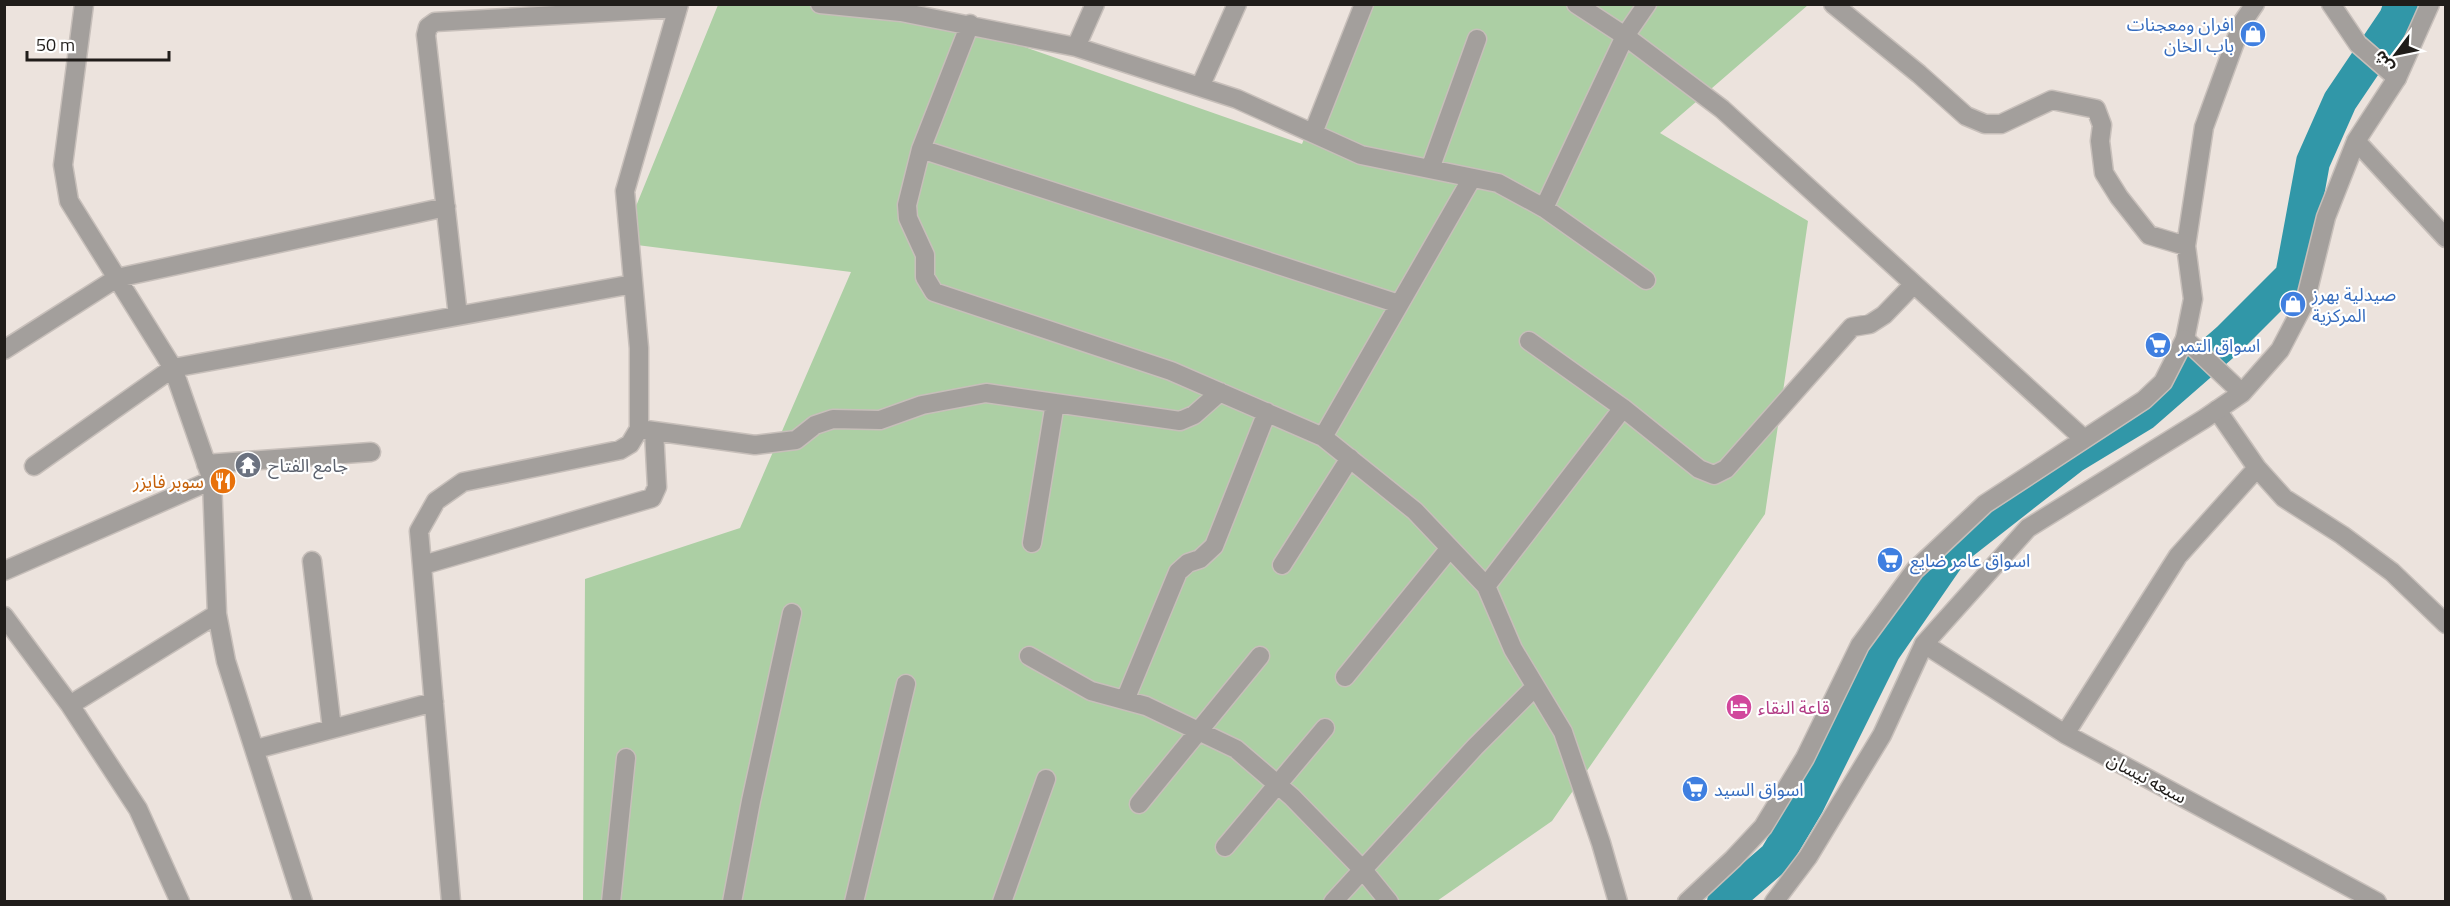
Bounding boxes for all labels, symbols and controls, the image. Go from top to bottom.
place label: افران ومعجنات باب الخان [2127,11,2234,59]
shop icon: افران ومعجنات باب الخان [2238,19,2268,49]
scale bar [27,24,170,62]
north arrow [2366,24,2426,84]
text: 50 m [36,31,75,58]
text: ش [2367,46,2399,78]
place label: صيدلية بهرز المركزية [2311,281,2396,329]
shop icon: صيدلية بهرز المركزية [2278,289,2308,319]
supermarket icon: اسواق التمر [2143,330,2173,360]
place label: اسواق التمر [2177,332,2260,359]
temple icon: جامع الفتاح [233,450,263,480]
place label: جامع الفتاح [268,452,348,480]
restaurant icon: سوبر فايزر [208,466,238,496]
place label: سوبر فايزر [132,468,204,495]
supermarket icon: اسواق عامر ضايع [1875,545,1905,575]
place label: اسواق عامر ضايع [1910,547,2030,575]
hotel icon: قاعة النقاء [1724,692,1754,722]
place label: قاعة النقاء [1758,694,1830,721]
street label: سبعه نيسان [2102,746,2192,810]
supermarket icon: اسواق السيد [1680,774,1710,804]
place label: اسواق السيد [1714,776,1804,803]

